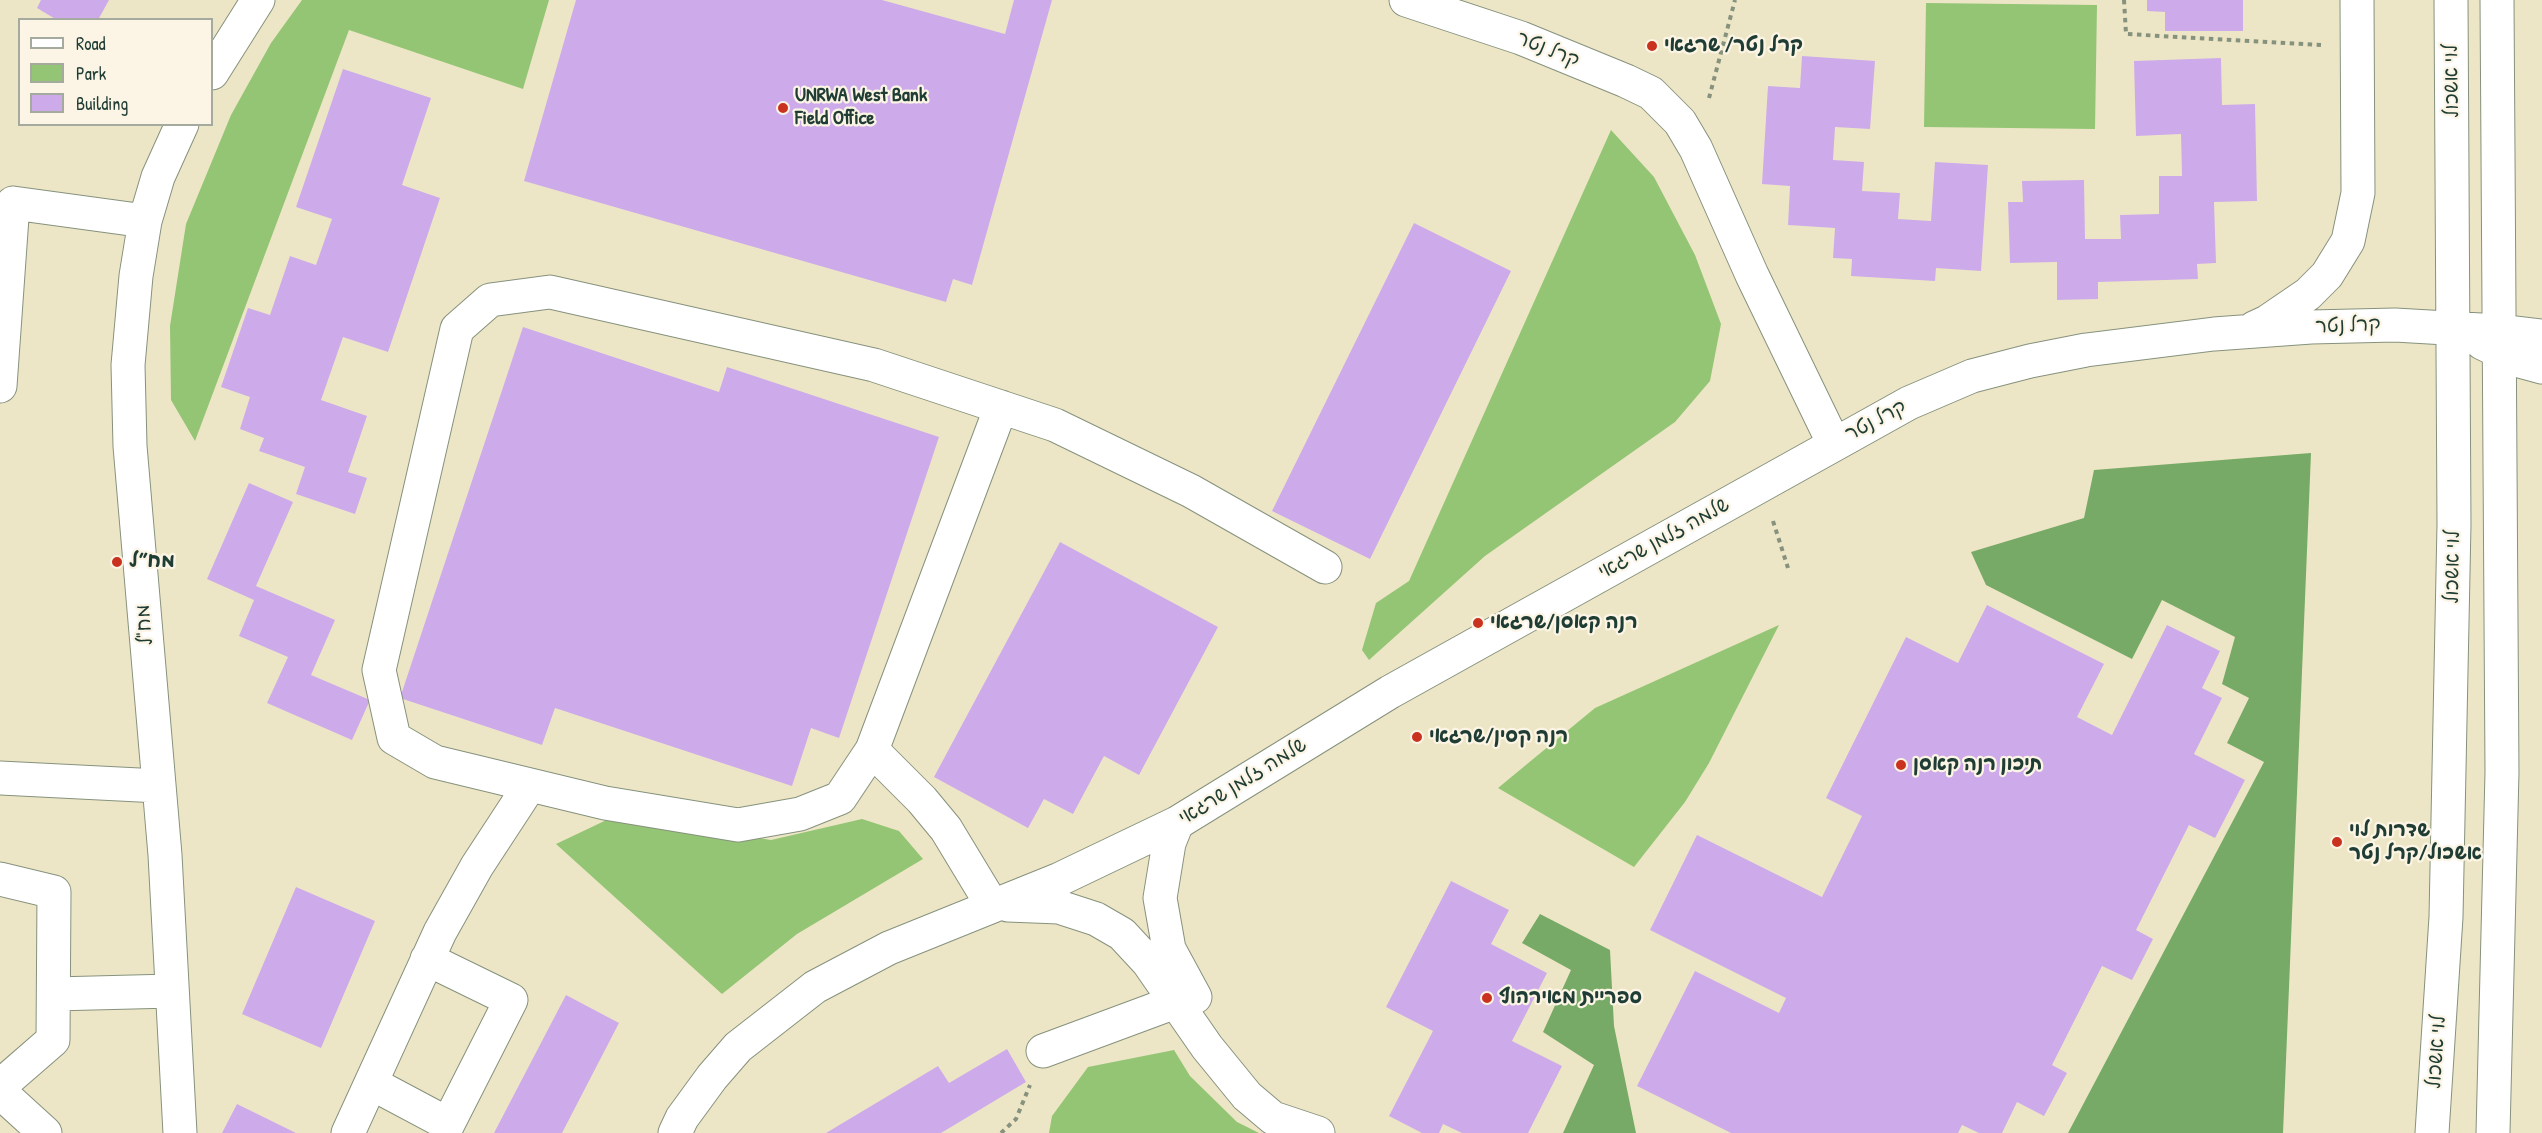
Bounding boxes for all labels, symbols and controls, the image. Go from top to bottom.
legend [18,18,213,126]
street label: קרל נטר [1513,27,1583,73]
text: Road [76,31,106,56]
place label: קרל נטר/ שרגאי [1664,34,1803,58]
marker: קרל נטר/ שרגאי [1645,39,1659,53]
street label: לוי אשכול [2439,44,2465,118]
text: Park [76,61,106,86]
place label: UNRWA West Bank Field Office [795,84,927,131]
text: Building [76,91,128,116]
marker: UNRWA West Bank Field Office [776,101,790,115]
street label: קרל נטר [2315,313,2381,339]
street label: קרל נטר [1841,395,1911,447]
street label: שלמה זלמן שרגאי [1594,493,1734,585]
street label: לוי אשכול [2440,530,2466,604]
place label: מח״ל [129,550,175,574]
marker: מח״ל [110,555,124,569]
street label: מח"ל [131,604,159,646]
place label: רנה קאסן/שרגאי [1490,611,1638,635]
marker: רנה קאסן/שרגאי [1471,616,1485,630]
place label: רנה קסין/שרגאי [1429,725,1568,749]
marker: רנה קסין/שרגאי [1410,730,1424,744]
street label: שלמה זלמן שרגאי [1175,733,1311,831]
place label: תיכון רנה קאסן [1913,753,2042,777]
marker: תיכון רנה קאסן [1894,758,1908,772]
place label: שדרות לוי אשכול/קרל נטר [2349,819,2482,866]
marker: שדרות לוי אשכול/קרל נטר [2330,835,2344,849]
place label: ספריית מאירהוף [1499,986,1642,1010]
marker: ספריית מאירהוף [1480,991,1494,1005]
street label: לוי אשכול [2422,1015,2452,1089]

